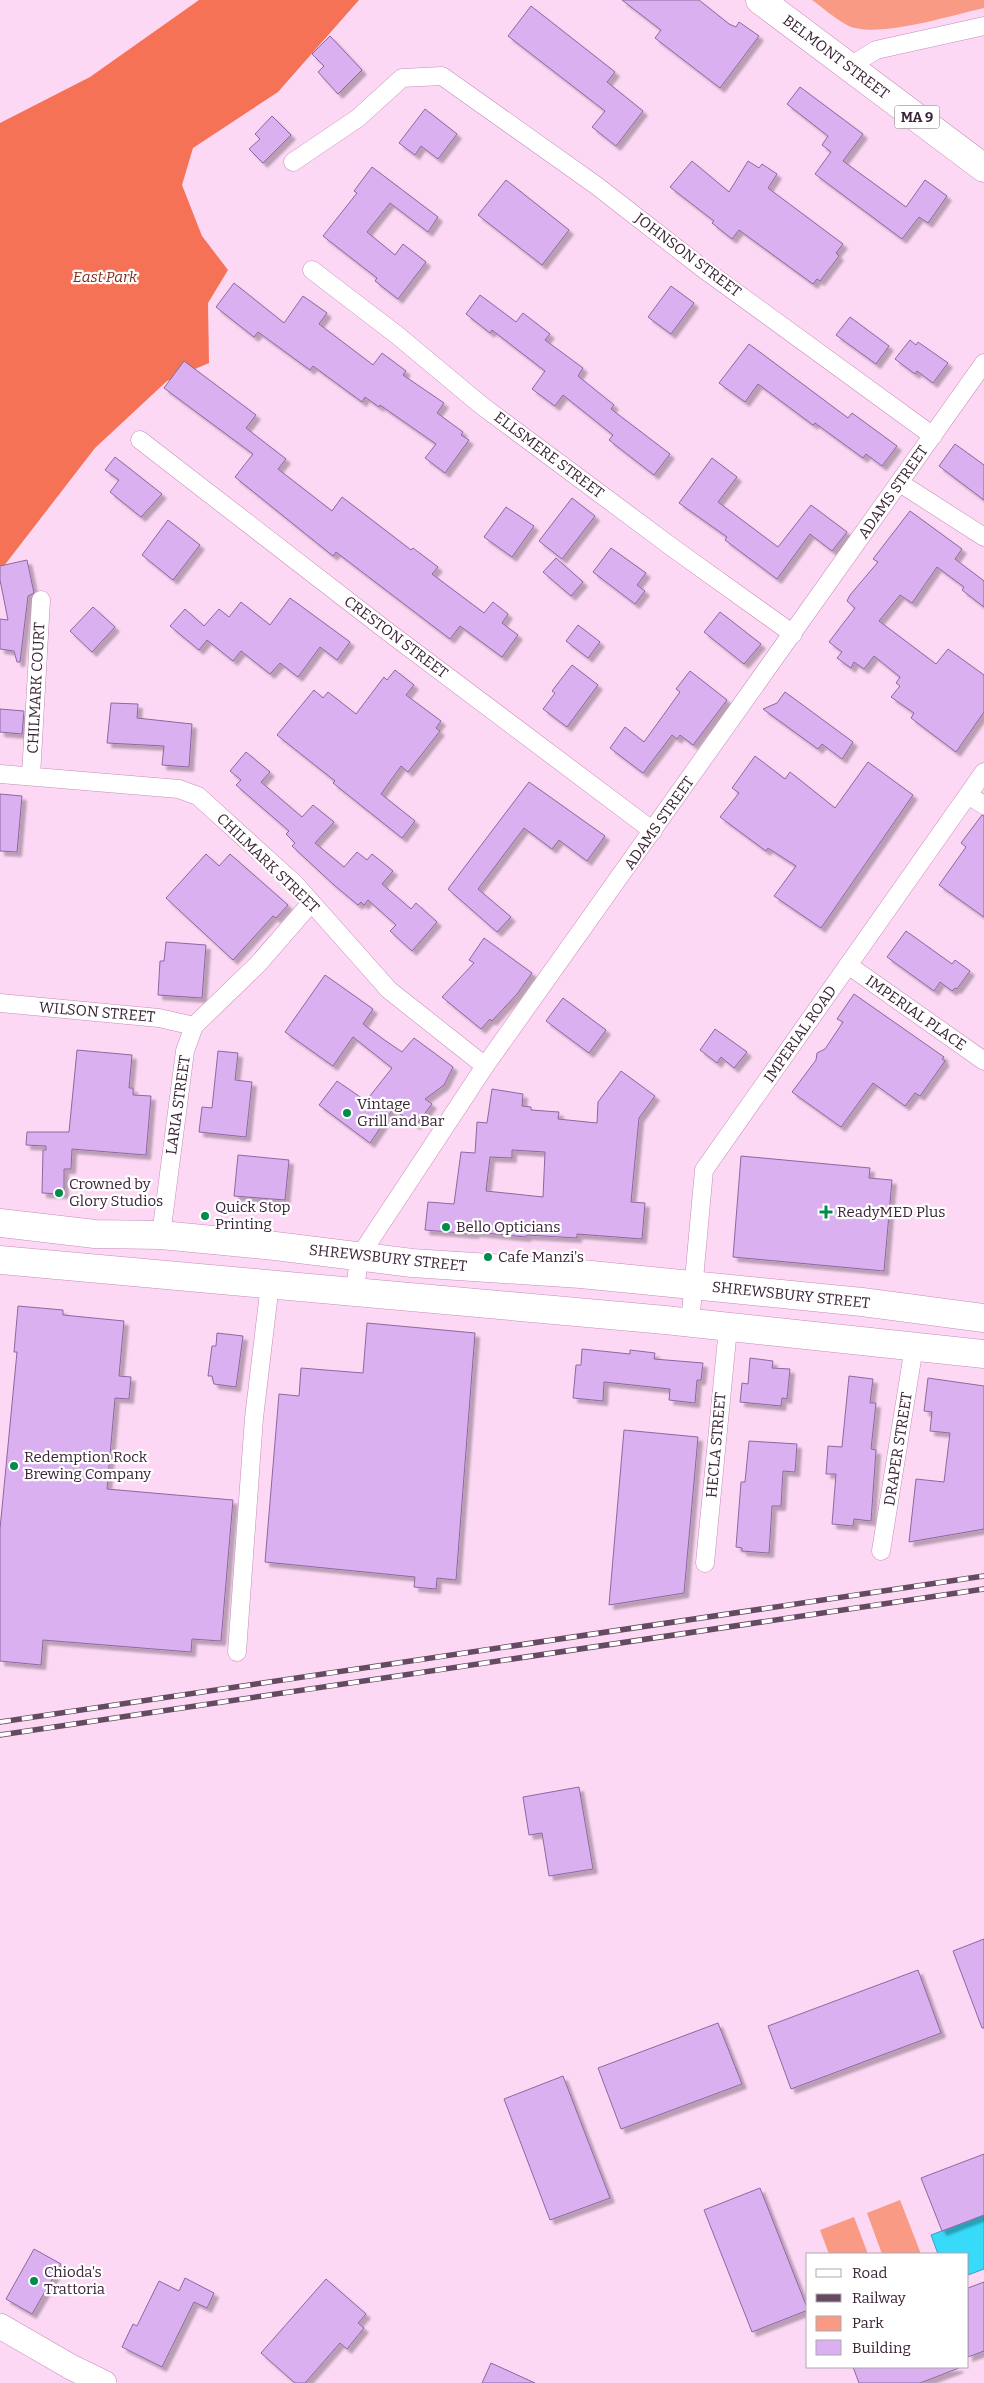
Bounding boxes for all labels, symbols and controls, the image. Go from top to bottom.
street label: BELMONT STREET [779,11,893,103]
road number: MA 9 [894,105,940,128]
street label: JOHNSON STREET [631,209,745,301]
park label: East Park [73,268,138,286]
street label: ELLSMERE STREET [491,408,608,502]
street label: ADAMS STREET [854,442,932,542]
street label: CRESTON STREET [341,592,452,682]
street label: CHILMARK COURT [24,622,48,754]
street label: ADAMS STREET [620,773,698,873]
street label: CHILMARK STREET [213,809,323,917]
street label: IMPERIAL PLACE [862,972,970,1054]
street label: IMPERIAL ROAD [760,982,840,1086]
street label: WILSON STREET [38,998,156,1026]
street label: LARIA STREET [162,1054,194,1156]
place label: Vintage Grill and Bar [357,1095,445,1130]
marker: Vintage Grill and Bar [341,1107,353,1119]
place label: Crowned by Glory Studios [69,1175,163,1210]
marker: Crowned by Glory Studios [53,1187,65,1199]
place label: Quick Stop Printing [215,1198,291,1233]
place label: ReadyMED Plus [837,1203,946,1221]
marker: ReadyMED Plus [819,1205,833,1219]
marker: Quick Stop Printing [199,1210,211,1222]
place label: Bello Opticians [456,1218,560,1236]
marker: Bello Opticians [440,1221,452,1233]
street label: SHREWSBURY STREET [308,1241,468,1275]
place label: Cafe Manzi's [498,1248,584,1266]
marker: Cafe Manzi's [482,1251,494,1263]
street label: SHREWSBURY STREET [711,1278,871,1312]
street label: HECLA STREET [702,1391,730,1499]
street label: DRAPER STREET [880,1391,916,1507]
place label: Redemption Rock Brewing Company [24,1448,151,1483]
marker: Redemption Rock Brewing Company [8,1460,20,1472]
legend [806,2253,969,2368]
place label: Chioda's Trattoria [44,2263,105,2298]
text: Road [852,2264,887,2282]
marker: Chioda's Trattoria [28,2275,40,2287]
text: Railway [852,2289,906,2307]
text: Park [852,2314,884,2332]
text: Building [852,2339,911,2357]

